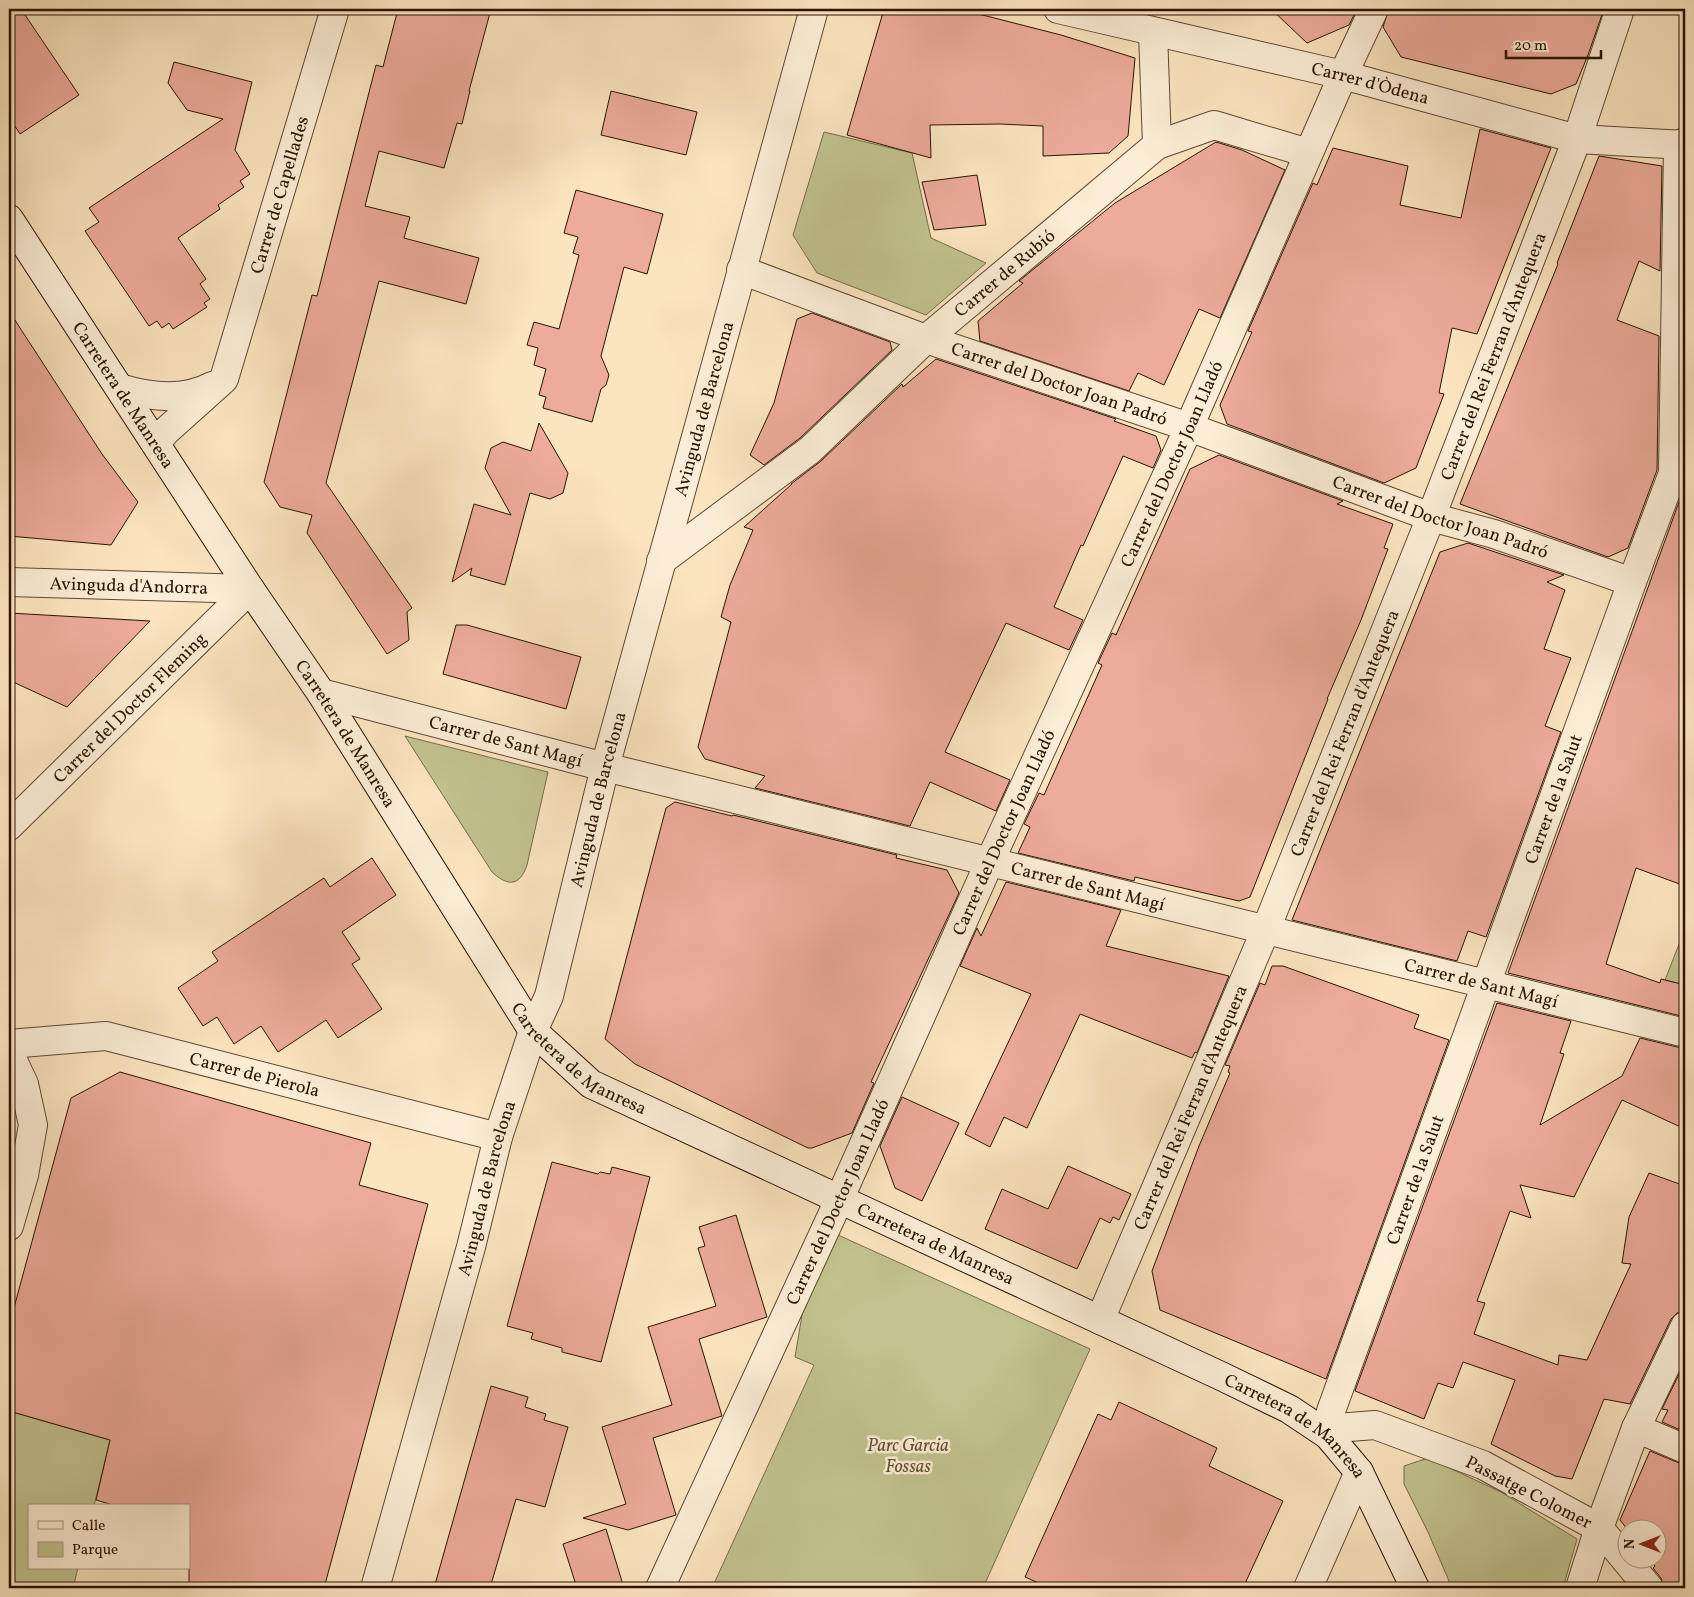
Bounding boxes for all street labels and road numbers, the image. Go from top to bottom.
street label: Carrer d'Òdena [1309,57,1432,112]
street label: Carrer de Capellades [245,113,316,277]
street label: Carrer de Rubió [950,224,1062,324]
street label: Carrer del Rei Ferran d'Antequera [1435,229,1554,484]
street label: Carretera de Manresa [65,317,179,474]
street label: Avinguda de Barcelona [669,319,741,500]
street label: Carrer del Doctor Joan Padró [947,337,1170,433]
street label: Carrer del Doctor Joan Lladó [1115,357,1230,572]
street label: Carrer del Doctor Joan Padró [1328,470,1551,566]
street label: Avinguda d'Andorra [49,572,209,602]
street label: Carrer del Rei Ferran d'Antequera [1285,606,1407,861]
street label: Carrer del Doctor Fleming [48,627,213,790]
street label: Carretera de Manresa [288,656,401,813]
street label: Avinguda de Barcelona [565,709,634,891]
street label: Carrer de Sant Magí [426,711,586,775]
street label: Carrer del Doctor Joan Lladó [947,726,1063,940]
street label: Carrer de la Salut [1520,731,1590,868]
street label: Carrer de Sant Magí [1008,856,1168,919]
street label: Carrer de Sant Magí [1401,953,1561,1015]
street label: Carrer del Rei Ferran d'Antequera [1129,982,1255,1234]
street label: Carretera de Manresa [504,998,650,1122]
street label: Carrer de Pierola [187,1047,322,1105]
street label: Carrer del Doctor Joan Lladó [781,1095,896,1310]
street label: Avinguda de Barcelona [452,1098,523,1279]
street label: Carrer de la Salut [1381,1112,1451,1249]
street label: Carretera de Manresa [852,1198,1018,1292]
street label: Carretera de Manresa [1220,1368,1371,1483]
street label: Passatge Colomer [1461,1451,1596,1536]

